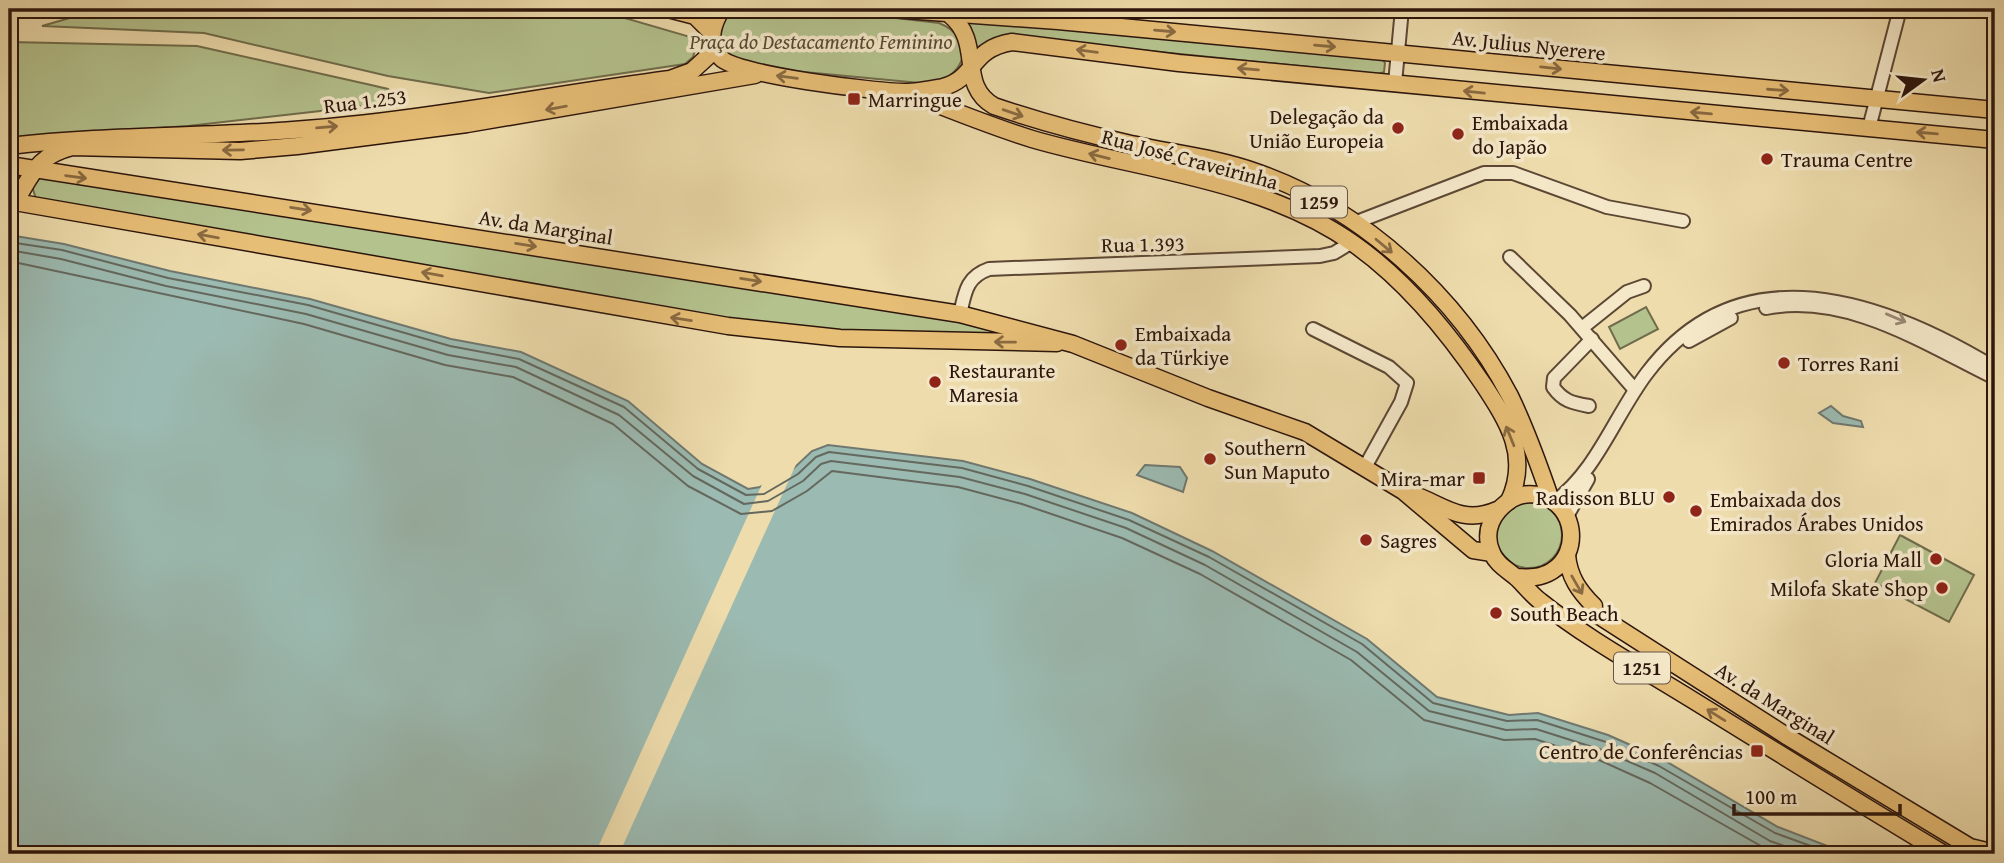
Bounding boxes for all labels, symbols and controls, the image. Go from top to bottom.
street label: Av. Julius Nyerere [1451,22,1607,68]
one-way arrow [1153,25,1175,38]
park label: Praça do Destacamento Feminino [689,26,952,57]
one-way arrow [1313,40,1336,53]
one-way arrow [1077,45,1099,58]
north arrow [1888,46,1958,116]
one-way arrow [1539,62,1562,75]
one-way arrow [1237,63,1260,76]
text: N [1924,66,1955,86]
one-way arrow [776,70,799,83]
street label: Rua 1.253 [322,81,408,121]
place label: Marringue [868,84,962,115]
one-way arrow [1766,84,1788,97]
one-way arrow [1463,85,1486,98]
marker: Marringue [846,91,862,107]
place label: Delegação da União Europeia [1249,101,1384,156]
one-way arrow [545,102,568,116]
one-way arrow [1690,106,1713,119]
one-way arrow [1002,107,1024,120]
place label: Embaixada do Japão [1472,107,1568,162]
one-way arrow [315,120,338,133]
marker: Delegação da União Europeia [1390,120,1406,136]
street label: Rua José Craveirinha [1098,121,1282,197]
marker: Embaixada do Japão [1450,126,1466,142]
one-way arrow [1917,126,1939,139]
one-way arrow [222,144,245,157]
place label: Trauma Centre [1781,144,1913,175]
one-way arrow [1089,149,1111,162]
marker: Trauma Centre [1759,151,1775,167]
one-way arrow [64,171,87,184]
road number: 1259 [1291,186,1347,218]
street label: Av. da Marginal [477,201,615,253]
one-way arrow [289,203,312,216]
street label: Rua 1.393 [1101,228,1185,260]
one-way arrow [197,229,220,242]
one-way arrow [1375,238,1393,254]
one-way arrow [514,239,537,252]
one-way arrow [422,267,444,280]
one-way arrow [739,274,761,287]
one-way arrow [670,312,692,325]
one-way arrow [1884,312,1906,325]
place label: Embaixada da Türkiye [1135,318,1231,373]
one-way arrow [993,336,1016,349]
marker: Embaixada da Türkiye [1113,337,1129,353]
place label: Torres Rani [1798,348,1899,379]
place label: Restaurante Maresia [949,355,1056,410]
marker: Torres Rani [1776,355,1792,371]
marker: Restaurante Maresia [927,374,943,390]
one-way arrow [1503,426,1516,447]
place label: Southern Sun Maputo [1224,432,1330,487]
marker: Southern Sun Maputo [1202,451,1218,467]
place label: Mira-mar [1381,463,1465,494]
marker: Mira-mar [1471,470,1487,486]
place label: Radisson BLU [1536,482,1655,513]
place label: Embaixada dos Emirados Árabes Unidos [1710,484,1924,539]
marker: Radisson BLU [1661,489,1677,505]
marker: Embaixada dos Emirados Árabes Unidos [1688,503,1704,519]
place label: Sagres [1380,525,1437,556]
marker: Sagres [1358,532,1374,548]
place label: Gloria Mall [1825,544,1922,575]
marker: Gloria Mall [1928,551,1944,567]
place label: Milofa Skate Shop [1770,573,1928,604]
one-way arrow [1570,575,1584,595]
marker: Milofa Skate Shop [1934,580,1950,596]
place label: South Beach [1510,598,1619,629]
marker: South Beach [1488,605,1504,621]
road number: 1251 [1614,652,1670,684]
street label: Av. da Marginal [1709,654,1841,752]
one-way arrow [1706,707,1726,721]
place label: Centro de Conferências [1539,736,1743,767]
marker: Centro de Conferências [1749,743,1765,759]
scale bar [1734,772,1901,816]
text: 100 m [1745,781,1797,812]

